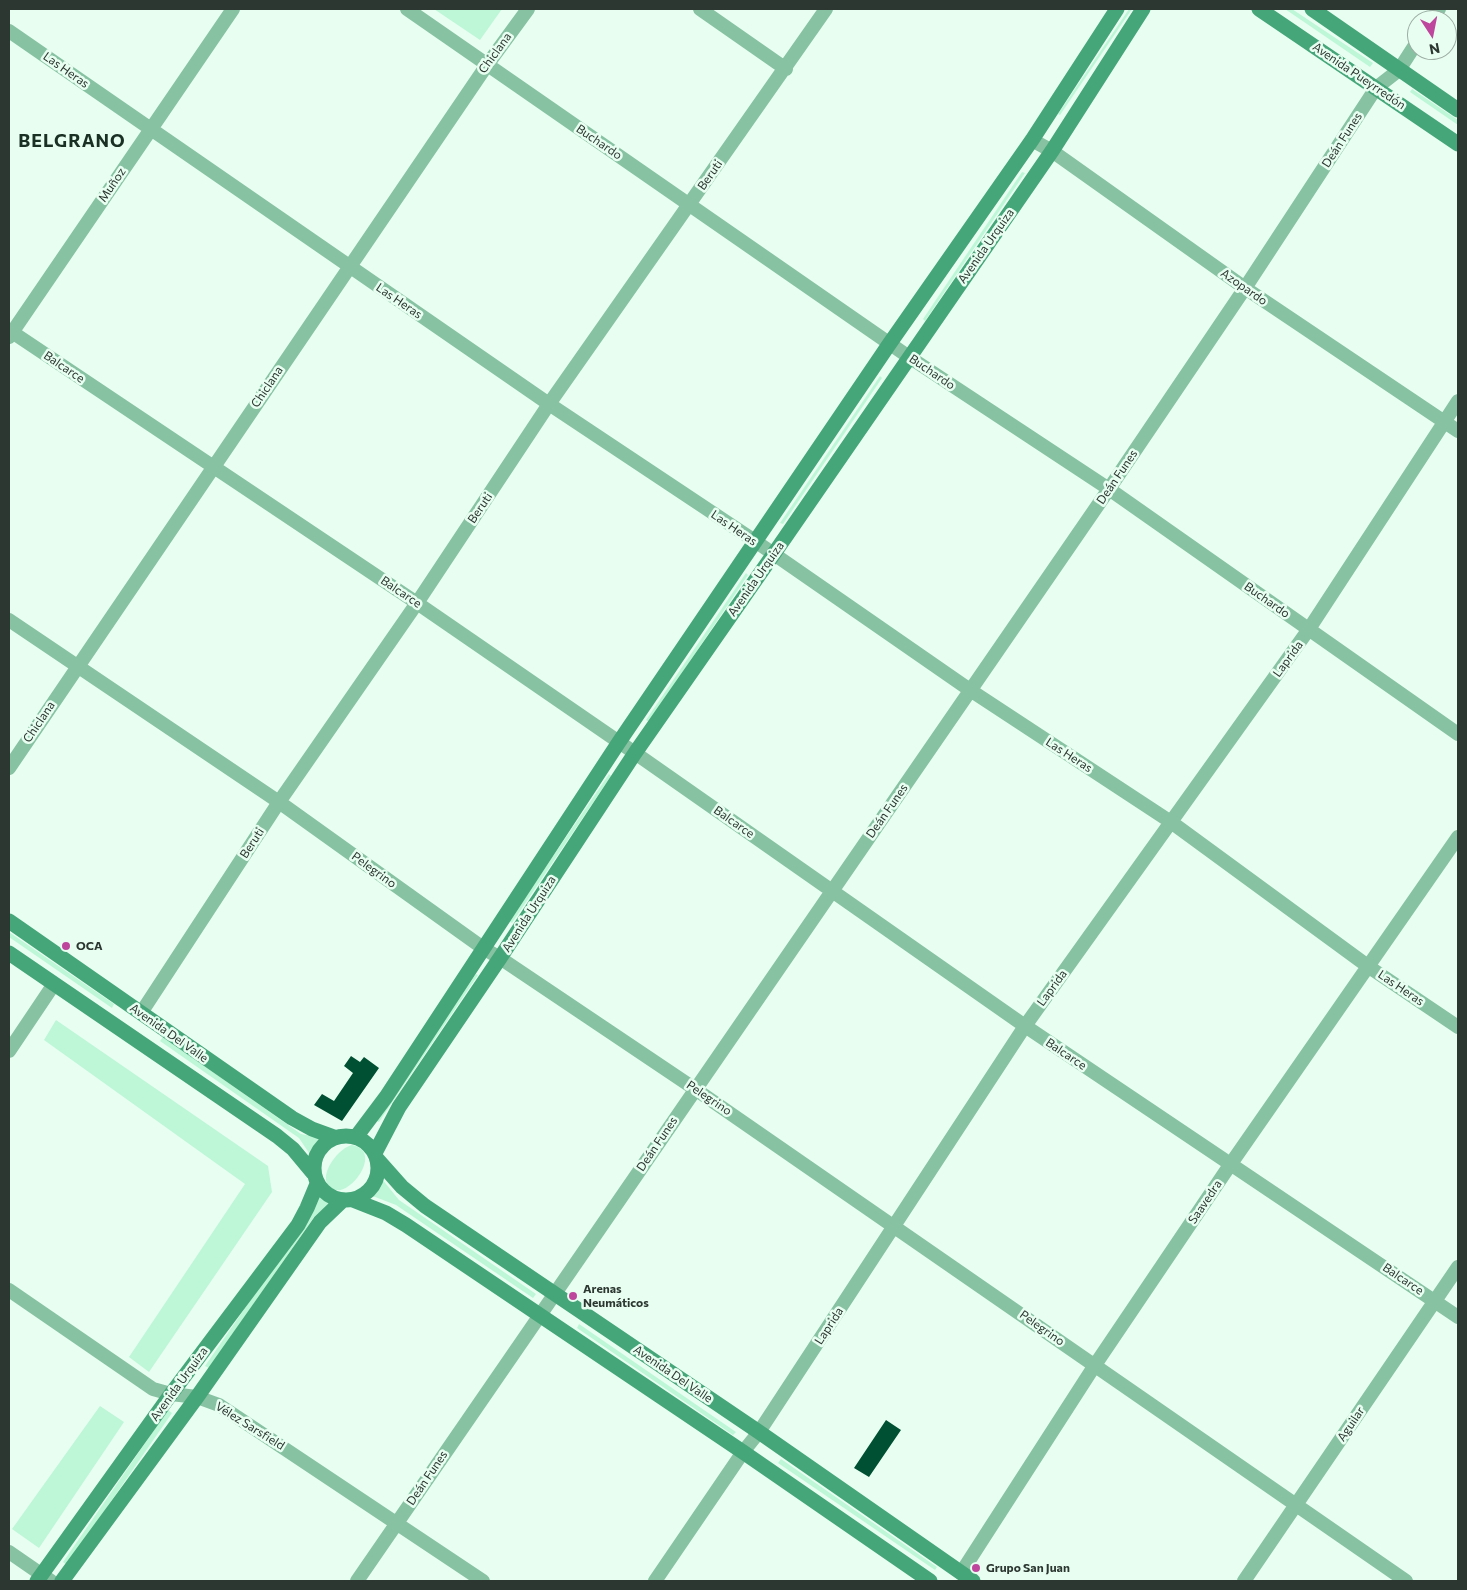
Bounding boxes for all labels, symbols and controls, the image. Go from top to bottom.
north arrow [1407,10,1457,60]
street label: Chiclana [475,30,515,76]
street label: Avenida Pueyrredón [1310,40,1408,112]
text: N [1428,40,1442,59]
street label: Las Heras [40,49,92,91]
street label: Deán Funes [1319,110,1365,170]
street label: Buchardo [573,121,625,163]
district label: BELGRANO [17,130,127,152]
street label: Beruti [694,157,726,193]
street label: Muñoz [95,165,129,205]
street label: Avenida Urquiza [955,206,1017,286]
street label: Azopardo [1218,266,1270,308]
street label: Las Heras [373,280,425,322]
street label: Balcarce [41,348,87,386]
street label: Buchardo [906,351,958,393]
street label: Chiclana [248,364,286,410]
street label: Deán Funes [1094,447,1140,507]
street label: Beruti [465,490,495,526]
street label: Las Heras [708,507,760,549]
street label: Avenida Urquiza [725,539,787,619]
street label: Balcarce [378,573,424,611]
street label: Buchardo [1241,579,1293,621]
street label: Laprida [1270,638,1306,680]
street label: Chiclana [20,699,58,745]
street label: Las Heras [1043,735,1095,775]
street label: Deán Funes [863,781,911,841]
street label: Balcarce [711,803,757,841]
street label: Beruti [237,825,267,861]
street label: Pelegrino [349,849,399,891]
street label: Avenida Urquiza [499,873,559,955]
place label: OCA [76,939,103,953]
marker: OCA [60,940,72,952]
street label: Laprida [1034,967,1070,1009]
street label: Las Heras [1375,967,1427,1009]
street label: Avenida Del Valle [127,1001,211,1065]
street label: Balcarce [1043,1035,1089,1073]
street label: Pelegrino [684,1078,734,1118]
street label: Deán Funes [634,1114,680,1174]
street label: Saavedra [1185,1177,1225,1227]
street label: Balcarce [1380,1260,1426,1298]
place label: Arenas Neumáticos [583,1282,649,1310]
marker: Arenas Neumáticos [567,1290,579,1302]
street label: Laprida [812,1305,846,1347]
street label: Pelegrino [1017,1307,1067,1349]
street label: Avenida Del Valle [631,1342,715,1406]
street label: Avenida Urquiza [147,1344,211,1424]
street label: Vélez Sarsfield [213,1399,287,1453]
street label: Aguilar [1334,1404,1368,1444]
street label: Deán Funes [404,1448,450,1508]
place label: Grupo San Juan [986,1561,1070,1575]
marker: Grupo San Juan [970,1562,982,1574]

